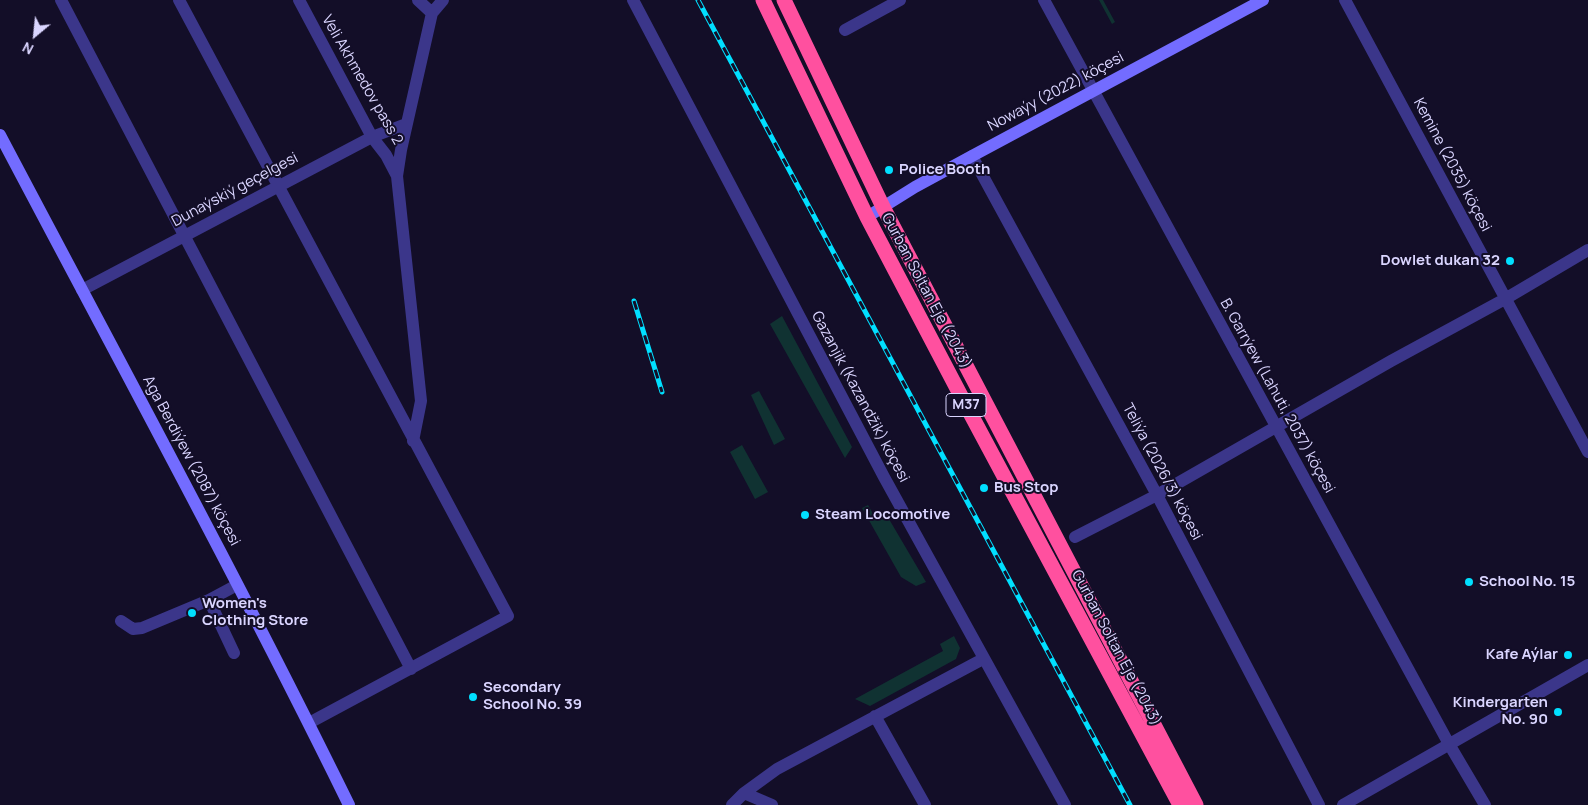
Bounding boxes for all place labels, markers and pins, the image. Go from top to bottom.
place label: Police Booth [899,161,990,179]
marker: Police Booth [883,164,895,176]
place label: Dowlet dukan 32 [1380,252,1500,270]
marker: Dowlet dukan 32 [1504,255,1516,267]
place label: Bus Stop [994,479,1058,497]
marker: Bus Stop [978,482,990,494]
place label: Steam Locomotive [815,506,950,524]
marker: Steam Locomotive [799,509,811,521]
place label: School No. 15 [1479,573,1575,591]
marker: School No. 15 [1463,576,1475,588]
place label: Women's Clothing Store [202,595,308,630]
marker: Women's Clothing Store [186,607,198,619]
place label: Kafe Aýlar [1486,646,1558,664]
marker: Kafe Aýlar [1562,649,1574,661]
place label: Secondary School No. 39 [483,679,582,714]
marker: Secondary School No. 39 [467,691,479,703]
place label: Kindergarten No. 90 [1453,694,1548,729]
marker: Kindergarten No. 90 [1552,706,1564,718]

